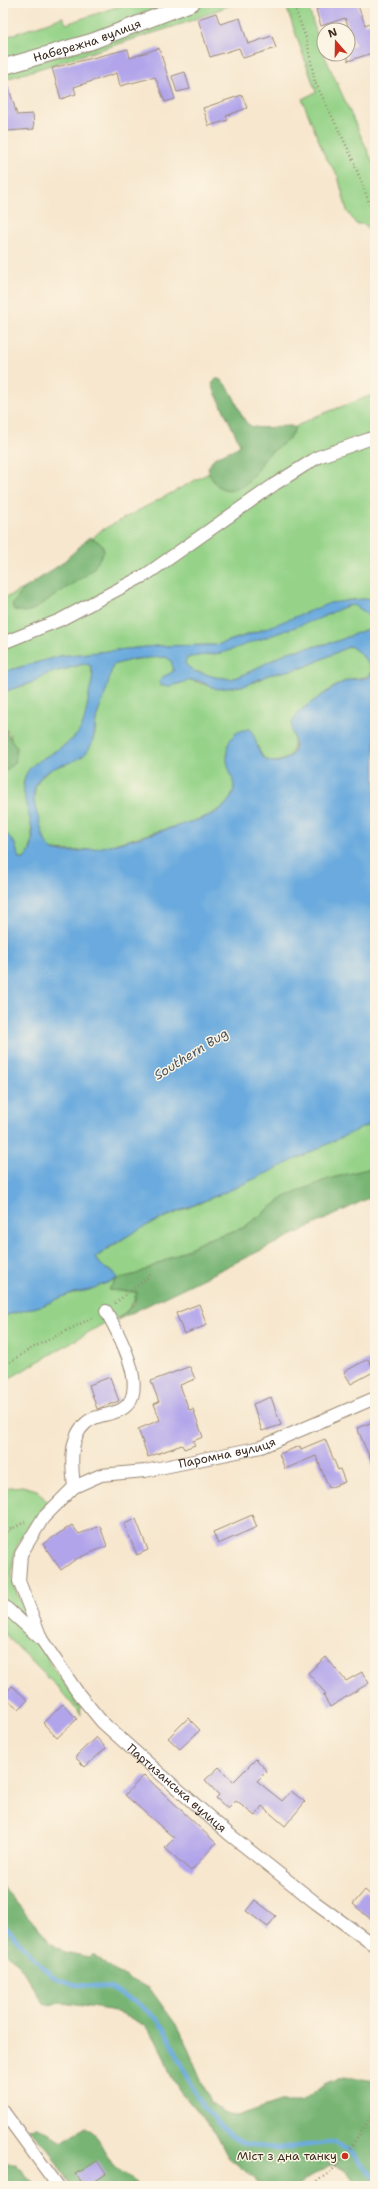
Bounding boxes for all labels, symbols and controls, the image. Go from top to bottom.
street label: Набережна вулиця [31,15,143,66]
north arrow [316,22,356,62]
text: N [326,24,340,42]
water label: Southern Bug [151,1024,231,1084]
street label: Паромна вулиця [177,1434,278,1472]
street label: Партизанська вулиця [124,1740,230,1836]
place label: Міст з дна танку [237,2148,337,2164]
marker: Міст з дна танку [340,2151,350,2161]

